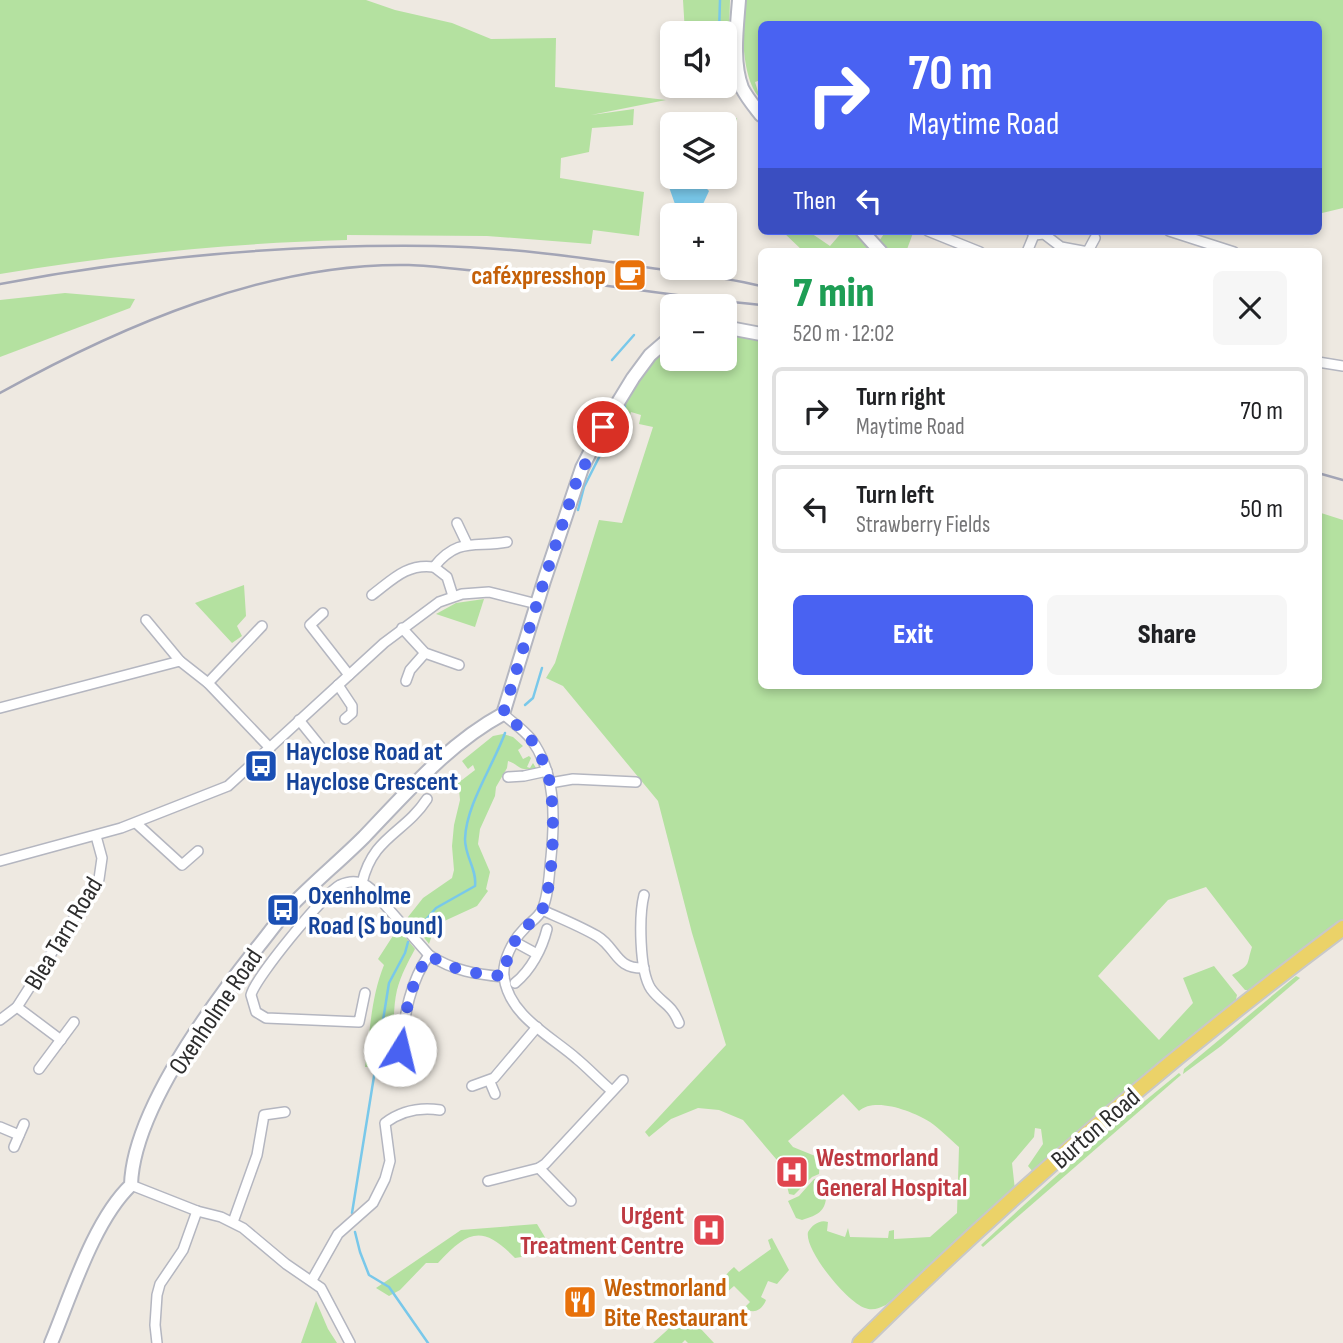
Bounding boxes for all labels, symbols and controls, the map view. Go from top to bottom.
map controls [660,21,737,371]
button: sound [660,21,737,98]
text: 70 m [908,45,993,104]
icon: right [793,49,884,140]
text: Maytime Road [908,105,1059,144]
button: layers [660,112,737,189]
icon: left [850,182,888,220]
text: Then [793,186,836,217]
button: + [660,203,737,280]
cafe icon: caféxpresshop [611,256,649,294]
place label: caféxpresshop [471,261,606,292]
text: 7 min [793,268,875,319]
button: close [1213,271,1287,345]
button: − [660,294,737,371]
text: 520 m · 12:02 [793,320,894,348]
text: Turn right [856,382,945,413]
icon: right [797,392,835,430]
text: 70 m [1240,396,1283,427]
pin [573,397,633,457]
icon: arrive [584,408,622,446]
text: Maytime Road [856,413,965,441]
text: Turn left [856,480,934,511]
icon: left [797,490,835,528]
text: 50 m [1240,494,1283,525]
text: Strawberry Fields [856,511,990,539]
button: Exit [793,595,1033,675]
button: Share [1047,595,1287,675]
place label: Hayclose Road at Hayclose Crescent [286,737,458,798]
bus stop icon: Hayclose Road at Hayclose Crescent [242,747,280,785]
street label: Blea Tarn Road [19,872,110,996]
place label: Oxenholme Road (S bound) [308,881,443,942]
bus stop icon: Oxenholme Road (S bound) [264,891,302,929]
street label: Oxenholme Road [163,943,270,1081]
position arrow [363,1013,437,1087]
street label: Burton Road [1045,1082,1147,1176]
place label: Westmorland General Hospital [816,1143,967,1204]
hospital icon: Westmorland General Hospital [773,1153,811,1191]
place label: Urgent Treatment Centre [520,1201,684,1262]
hospital icon: Urgent Treatment Centre [690,1211,728,1249]
place label: Westmorland Bite Restaurant [604,1273,748,1334]
restaurant icon: Westmorland Bite Restaurant [561,1283,599,1321]

